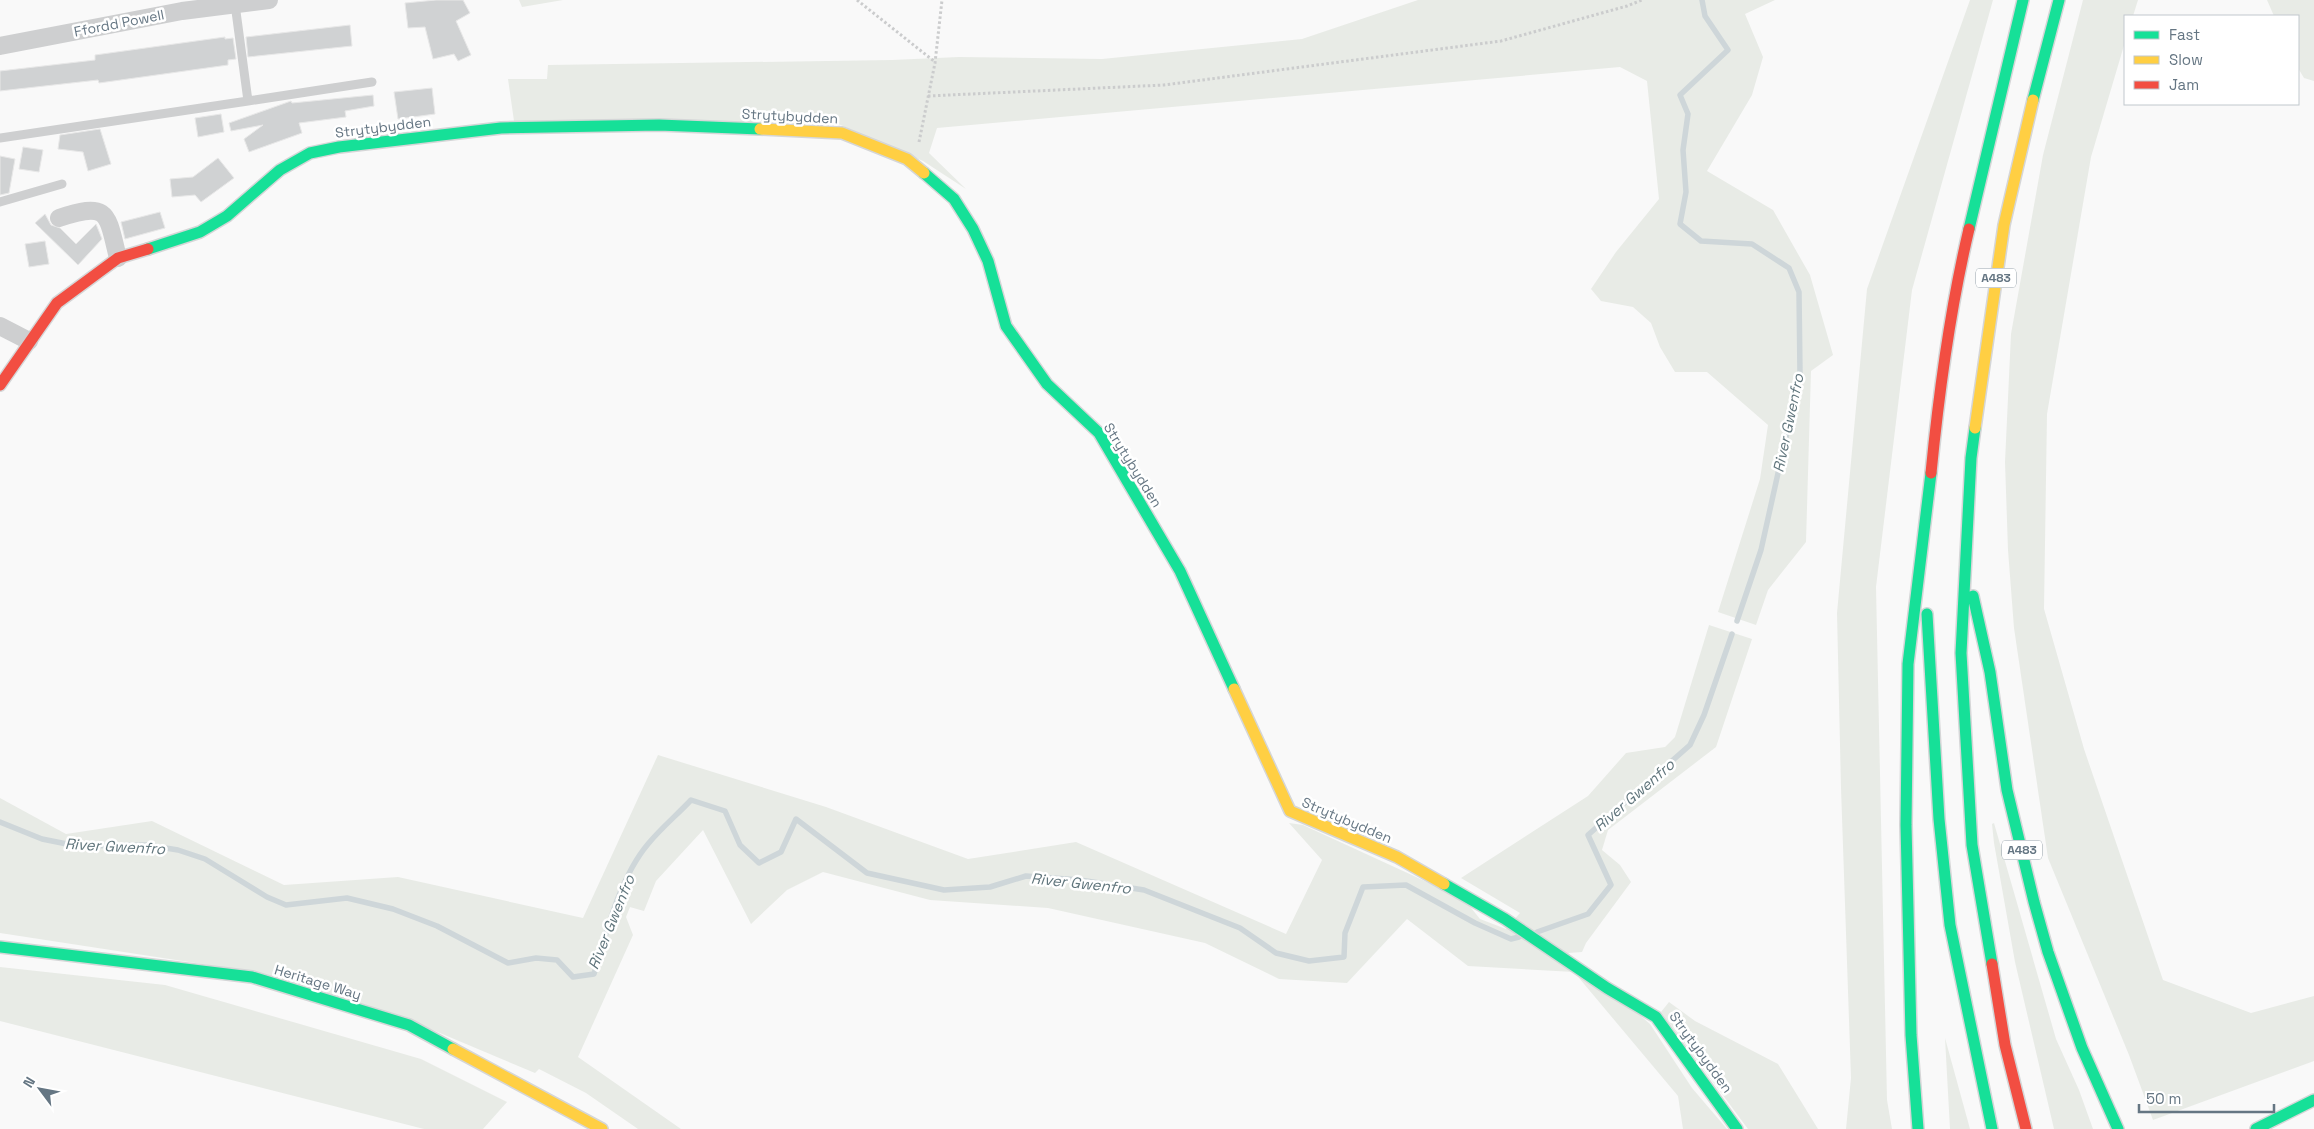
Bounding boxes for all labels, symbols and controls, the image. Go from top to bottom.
street label: Ffordd Powell [72,5,166,41]
legend [2124,15,2299,105]
text: Fast [2169,25,2200,44]
text: Slow [2169,50,2203,69]
text: Jam [2169,75,2199,94]
street label: Strytybydden [741,104,839,128]
street label: Strytybydden [334,112,432,142]
road number: A483 [1976,268,2016,288]
water label: River Gwenfro [1768,371,1808,474]
street label: Strytybydden [1100,419,1166,511]
water label: River Gwenfro [1590,754,1679,835]
street label: Strytybydden [1299,793,1395,847]
water label: River Gwenfro [64,834,166,858]
road number: A483 [2002,840,2042,860]
water label: River Gwenfro [1030,868,1133,898]
water label: River Gwenfro [583,871,639,972]
street label: Heritage Way [272,960,364,1004]
street label: Strytybydden [1665,1008,1737,1096]
north arrow [15,1064,65,1114]
text: N [19,1073,39,1091]
scale bar [2139,1082,2274,1114]
text: 50 m [2146,1089,2181,1108]

